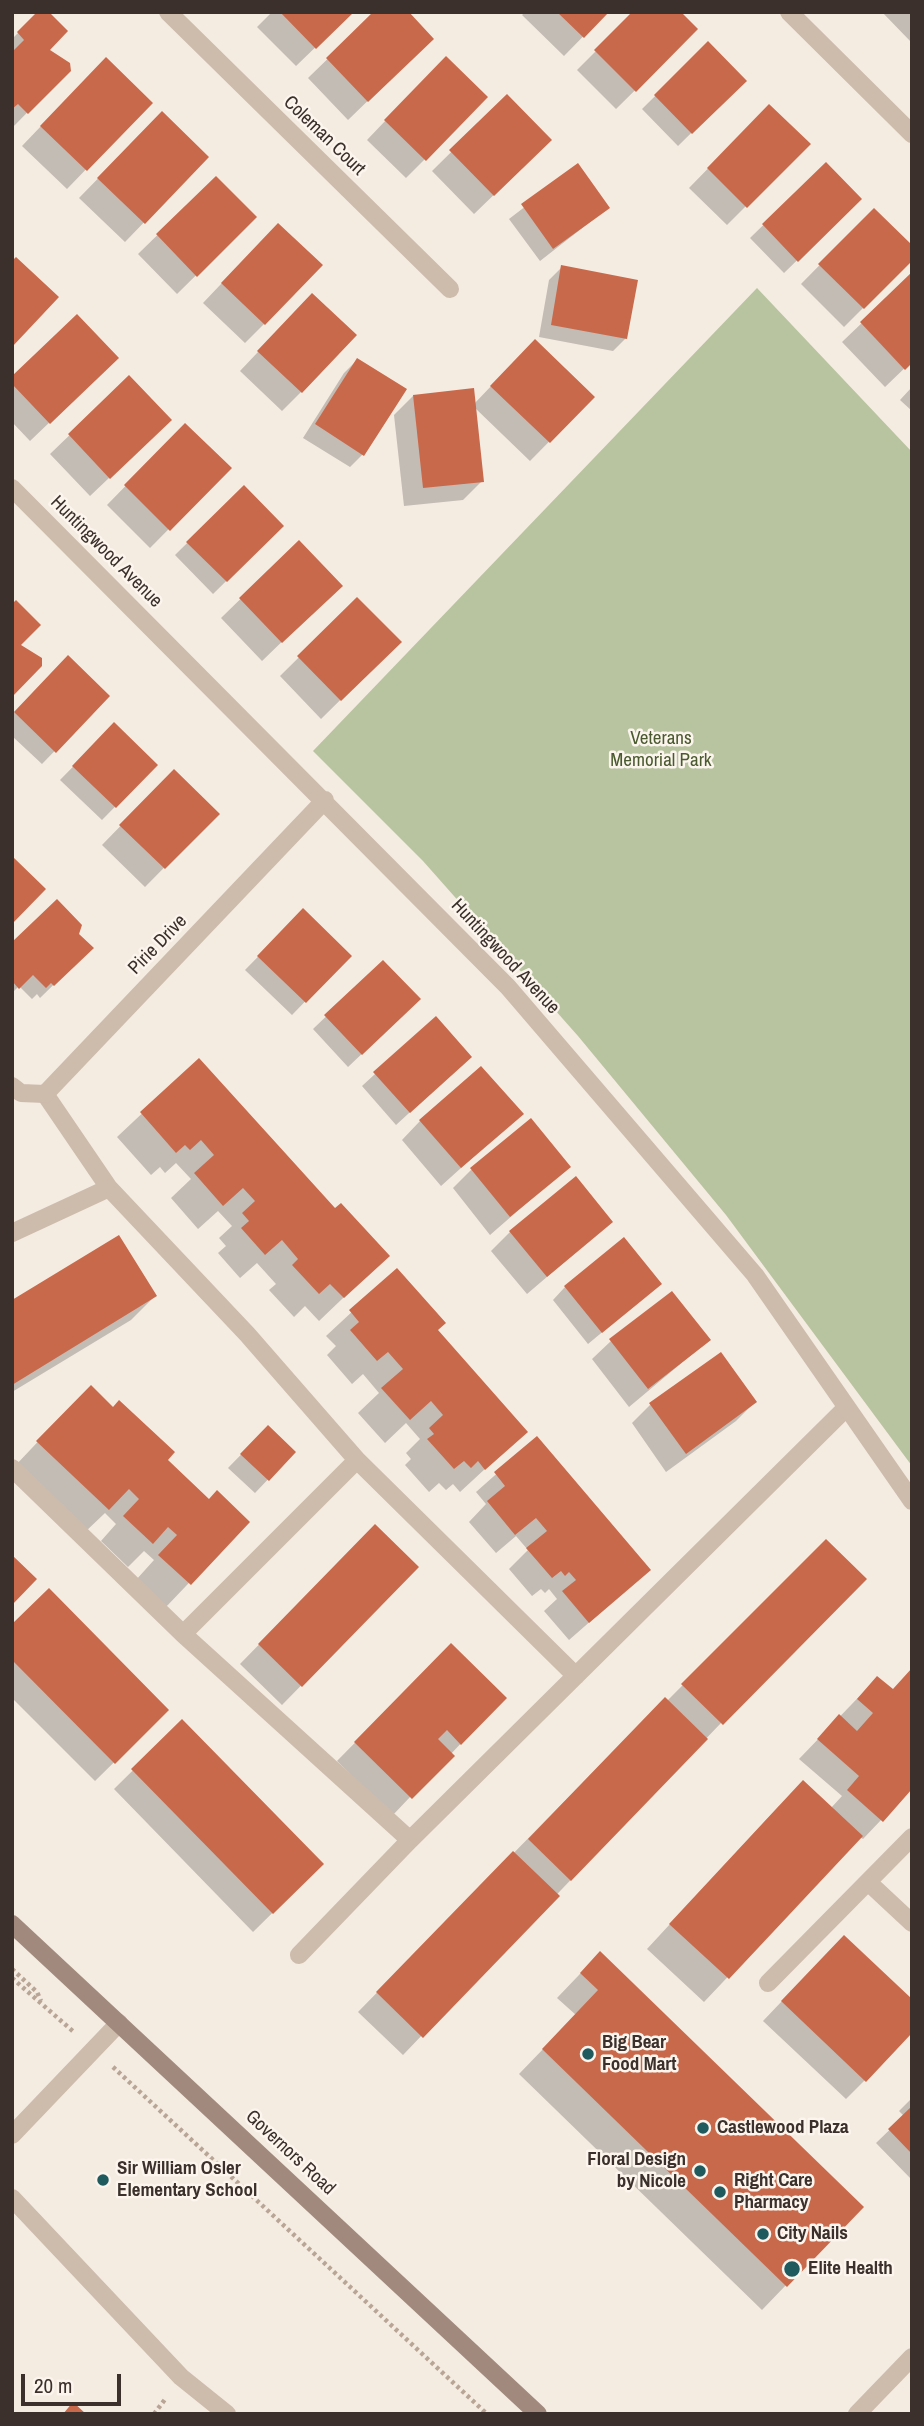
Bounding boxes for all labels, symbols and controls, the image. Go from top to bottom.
street label: Coleman Court [278,91,370,181]
street label: Huntingwood Avenue [45,491,167,613]
park label: Veterans Memorial Park [610,728,712,772]
street label: Huntingwood Avenue [446,895,564,1019]
street label: Pirie Drive [124,910,192,980]
place label: Big Bear Food Mart [602,2032,677,2076]
marker: Big Bear Food Mart [580,2046,596,2062]
street label: Governors Road [240,2106,340,2200]
place label: Castlewood Plaza [717,2117,849,2139]
marker: Castlewood Plaza [695,2120,711,2136]
place label: Floral Design by Nicole [587,2149,686,2193]
place label: Sir William Osler Elementary School [117,2158,257,2202]
marker: Floral Design by Nicole [692,2163,708,2179]
place label: Right Care Pharmacy [734,2170,813,2214]
marker: Sir William Osler Elementary School [95,2172,111,2188]
marker: Right Care Pharmacy [712,2184,728,2200]
place label: City Nails [777,2223,848,2245]
marker: City Nails [755,2226,771,2242]
place label: Elite Health [808,2258,893,2280]
marker: Elite Health [782,2259,802,2279]
scale bar [24,2360,124,2404]
text: 20 m [34,2371,72,2400]

